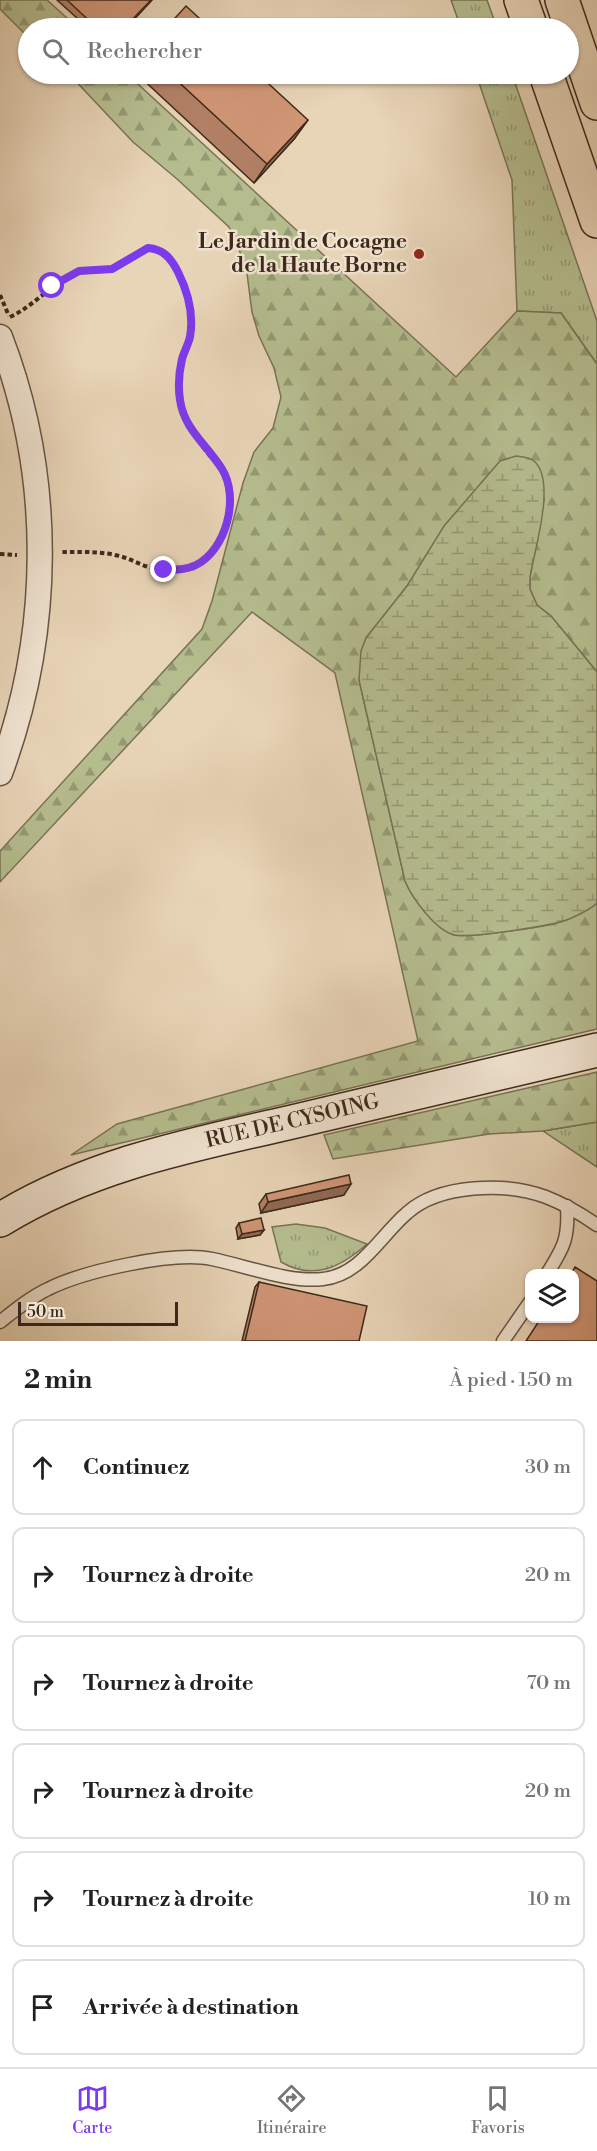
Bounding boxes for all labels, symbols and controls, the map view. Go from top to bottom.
search box [18,18,579,84]
icon: search [39,35,72,68]
text: Rechercher [87,38,202,65]
place label: Le Jardin de Cocagne de la Haute Borne [198,229,407,279]
marker: Le Jardin de Cocagne de la Haute Borne [412,247,426,261]
route start [38,272,64,298]
route end [150,556,176,582]
street label: RUE DE CYSOING [203,1089,382,1154]
map controls [525,1269,579,1323]
button: layers [525,1269,579,1323]
scale bar [18,1299,178,1326]
text: 50 m [27,1302,64,1322]
text: 2 min [24,1364,92,1396]
text: À pied · 150 m [449,1368,573,1393]
icon: ahead [26,1451,59,1484]
text: Continuez [83,1454,189,1481]
text: 30 m [525,1455,571,1480]
icon: right [26,1559,59,1592]
text: Tournez à droite [83,1562,254,1589]
text: 20 m [525,1563,571,1588]
icon: right [26,1667,59,1700]
text: Tournez à droite [83,1670,254,1697]
text: 70 m [527,1671,571,1696]
icon: right [26,1775,59,1808]
text: Tournez à droite [83,1778,254,1805]
text: 20 m [525,1779,571,1804]
icon: right [26,1883,59,1916]
text: Tournez à droite [83,1886,254,1913]
text: 10 m [528,1887,571,1912]
icon: arrive [26,1991,59,2024]
text: Arrivée à destination [83,1994,299,2021]
tab: Carte [72,2082,112,2138]
tab: Itinéraire [257,2082,327,2138]
tab: Favoris [471,2082,525,2138]

